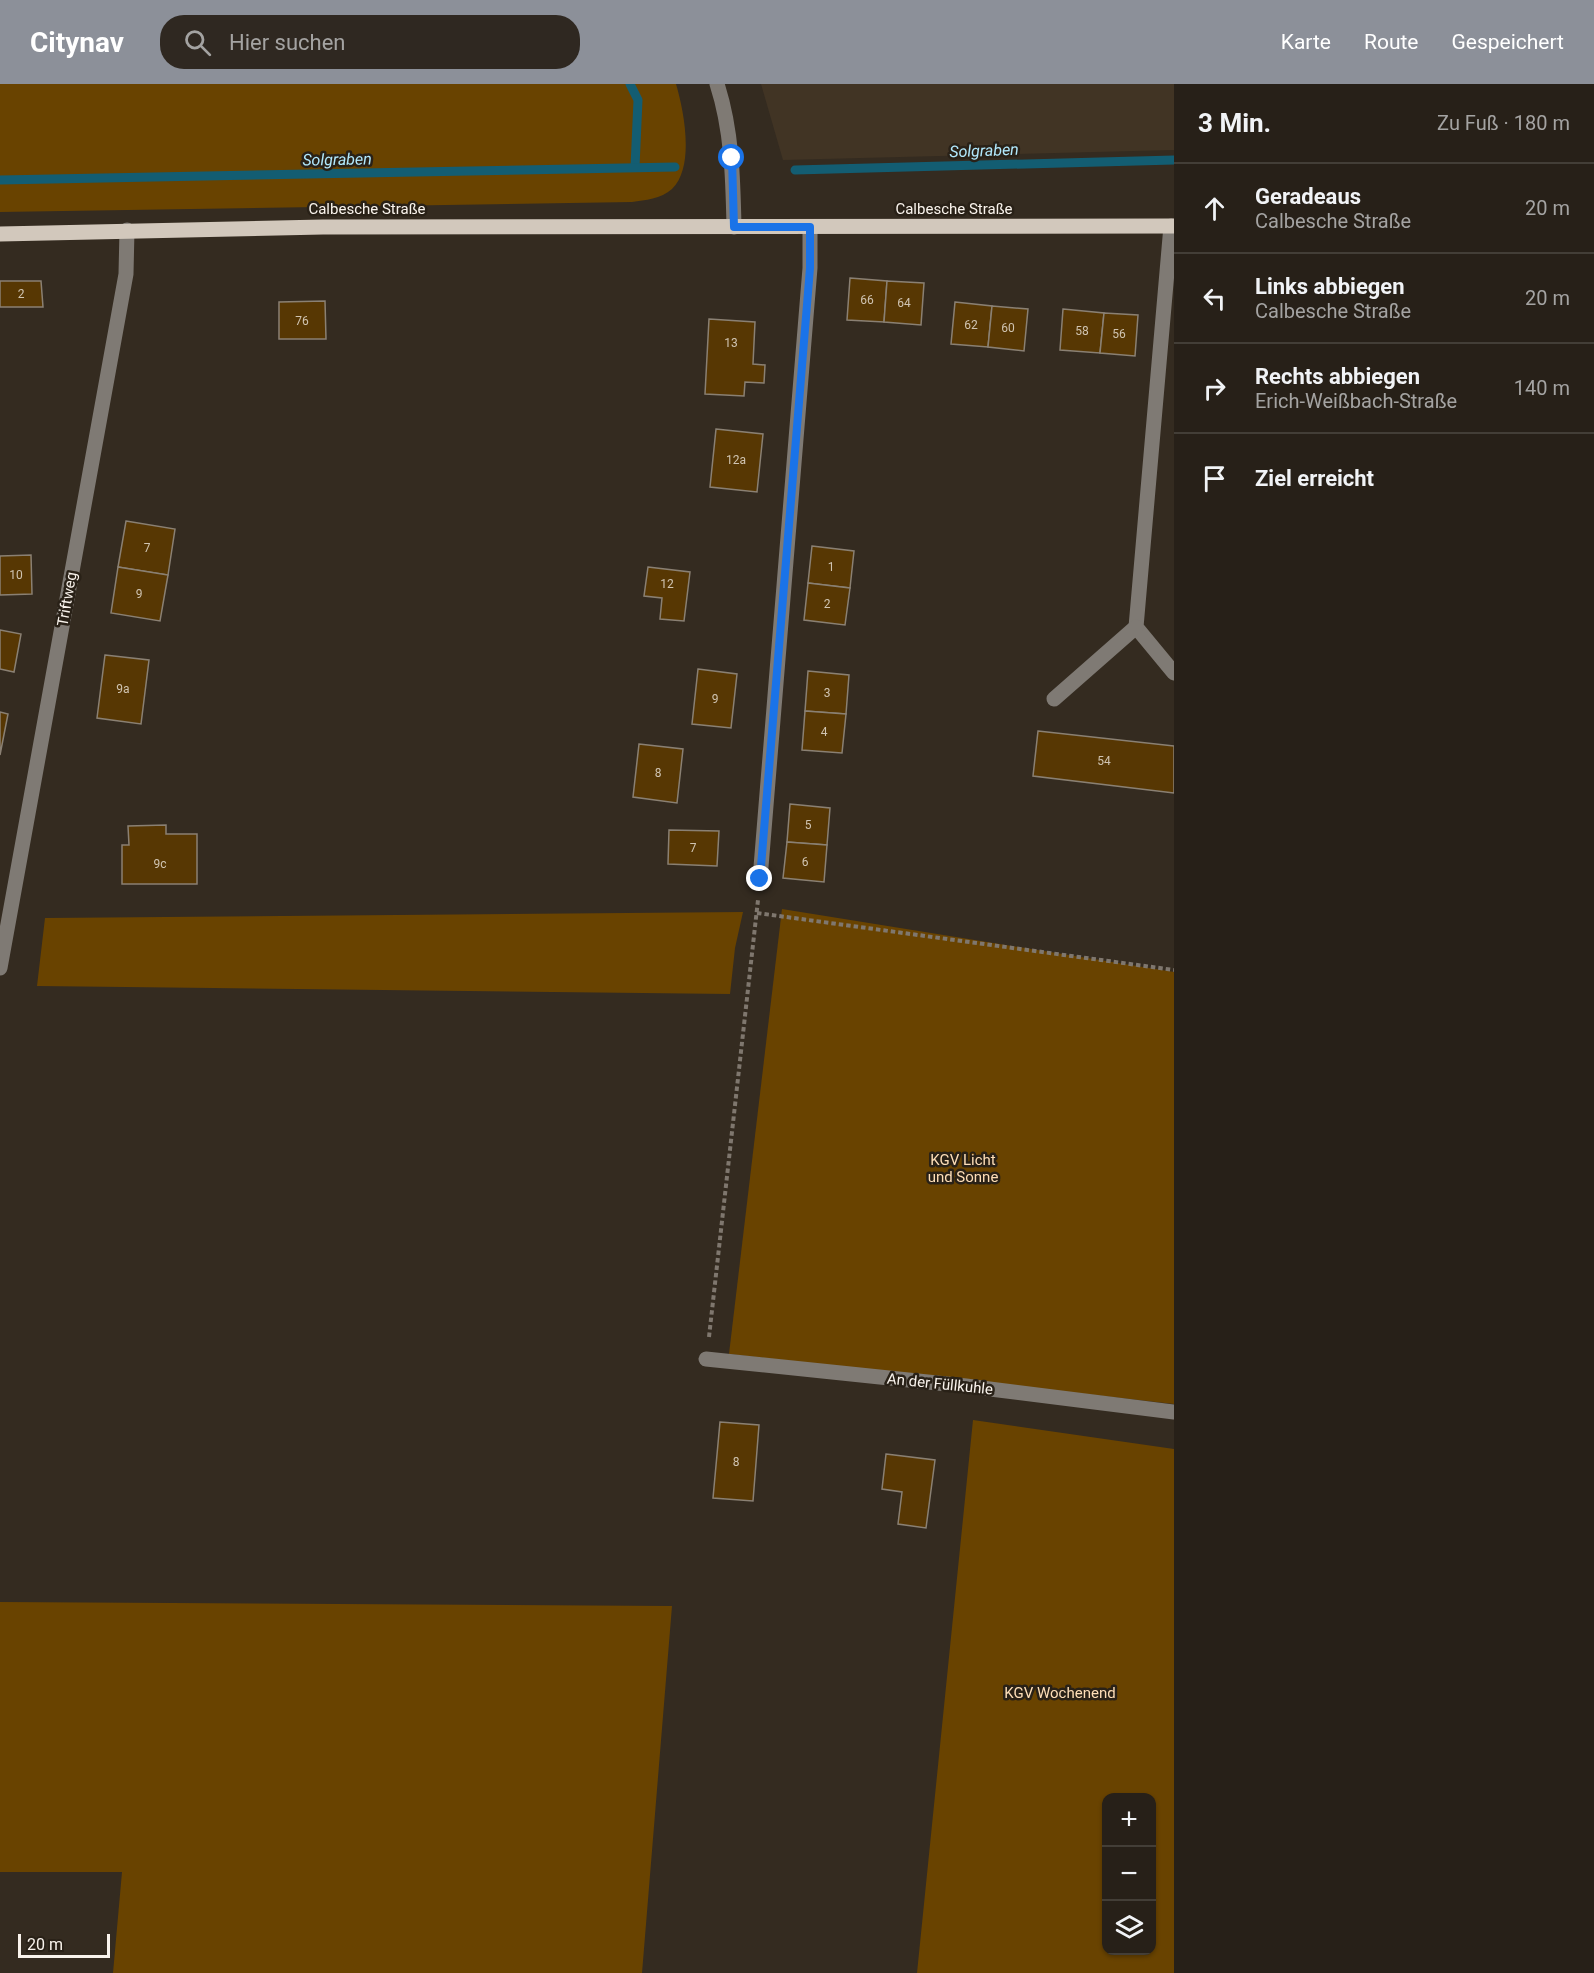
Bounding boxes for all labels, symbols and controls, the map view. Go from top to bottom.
search box [160,15,580,69]
text: Citynav [30,26,124,59]
icon: search [181,26,214,59]
text: Hier suchen [229,30,346,55]
text: Karte [1281,30,1331,54]
text: Route [1364,30,1418,54]
text: Gespeichert [1451,30,1564,54]
text: 3 Min. [1198,108,1271,138]
text: Zu Fuß · 180 m [1437,111,1570,135]
water label: Solgraben [949,140,1019,161]
route start [718,144,744,170]
water label: Solgraben [302,149,372,170]
text: Geradeaus [1255,184,1361,209]
icon: ahead [1198,192,1231,225]
text: 20 m [1525,196,1570,220]
street label: Calbesche Straße [308,200,426,218]
street label: Calbesche Straße [895,200,1013,218]
text: Calbesche Straße [1255,209,1411,233]
text: Links abbiegen [1255,274,1405,299]
icon: left [1198,282,1231,315]
text: 20 m [1525,286,1570,310]
house number: 2 [18,287,25,301]
house number: 66 [860,293,874,307]
house number: 64 [897,296,911,310]
text: Calbesche Straße [1255,299,1411,323]
house number: 76 [295,314,309,328]
house number: 62 [964,318,978,332]
house number: 60 [1001,321,1015,335]
house number: 58 [1075,324,1089,338]
house number: 56 [1112,327,1126,341]
house number: 13 [724,336,738,350]
text: Rechts abbiegen [1255,364,1420,389]
icon: right [1198,372,1231,405]
text: 140 m [1514,376,1570,400]
text: Erich-Weißbach-Straße [1255,389,1457,413]
house number: 12a [726,453,746,467]
icon: arrive [1198,462,1231,495]
text: Ziel erreicht [1255,466,1374,491]
house number: 7 [144,541,151,555]
house number: 1 [828,560,834,574]
house number: 10 [9,568,23,582]
street label: Triftweg [53,570,81,628]
house number: 12 [660,577,674,591]
house number: 9 [136,587,142,601]
house number: 2 [824,597,831,611]
house number: 9a [116,682,130,696]
house number: 3 [824,686,830,700]
house number: 9 [712,692,718,706]
house number: 4 [821,725,828,739]
house number: 54 [1097,754,1111,768]
house number: 8 [655,766,662,780]
house number: 5 [805,818,812,832]
house number: 7 [690,841,697,855]
house number: 6 [802,855,809,869]
house number: 9c [153,857,167,871]
route end [746,865,772,891]
park label: KGV Licht und Sonne [928,1151,998,1186]
street label: An der Füllkuhle [886,1369,994,1399]
house number: 8 [733,1455,740,1469]
park label: KGV Wochenend [1004,1684,1116,1702]
map controls [1102,1793,1156,1955]
button: + [1102,1793,1156,1847]
button: − [1102,1847,1156,1901]
button: layers [1102,1901,1156,1955]
scale bar [18,1931,110,1958]
text: 20 m [27,1935,63,1954]

